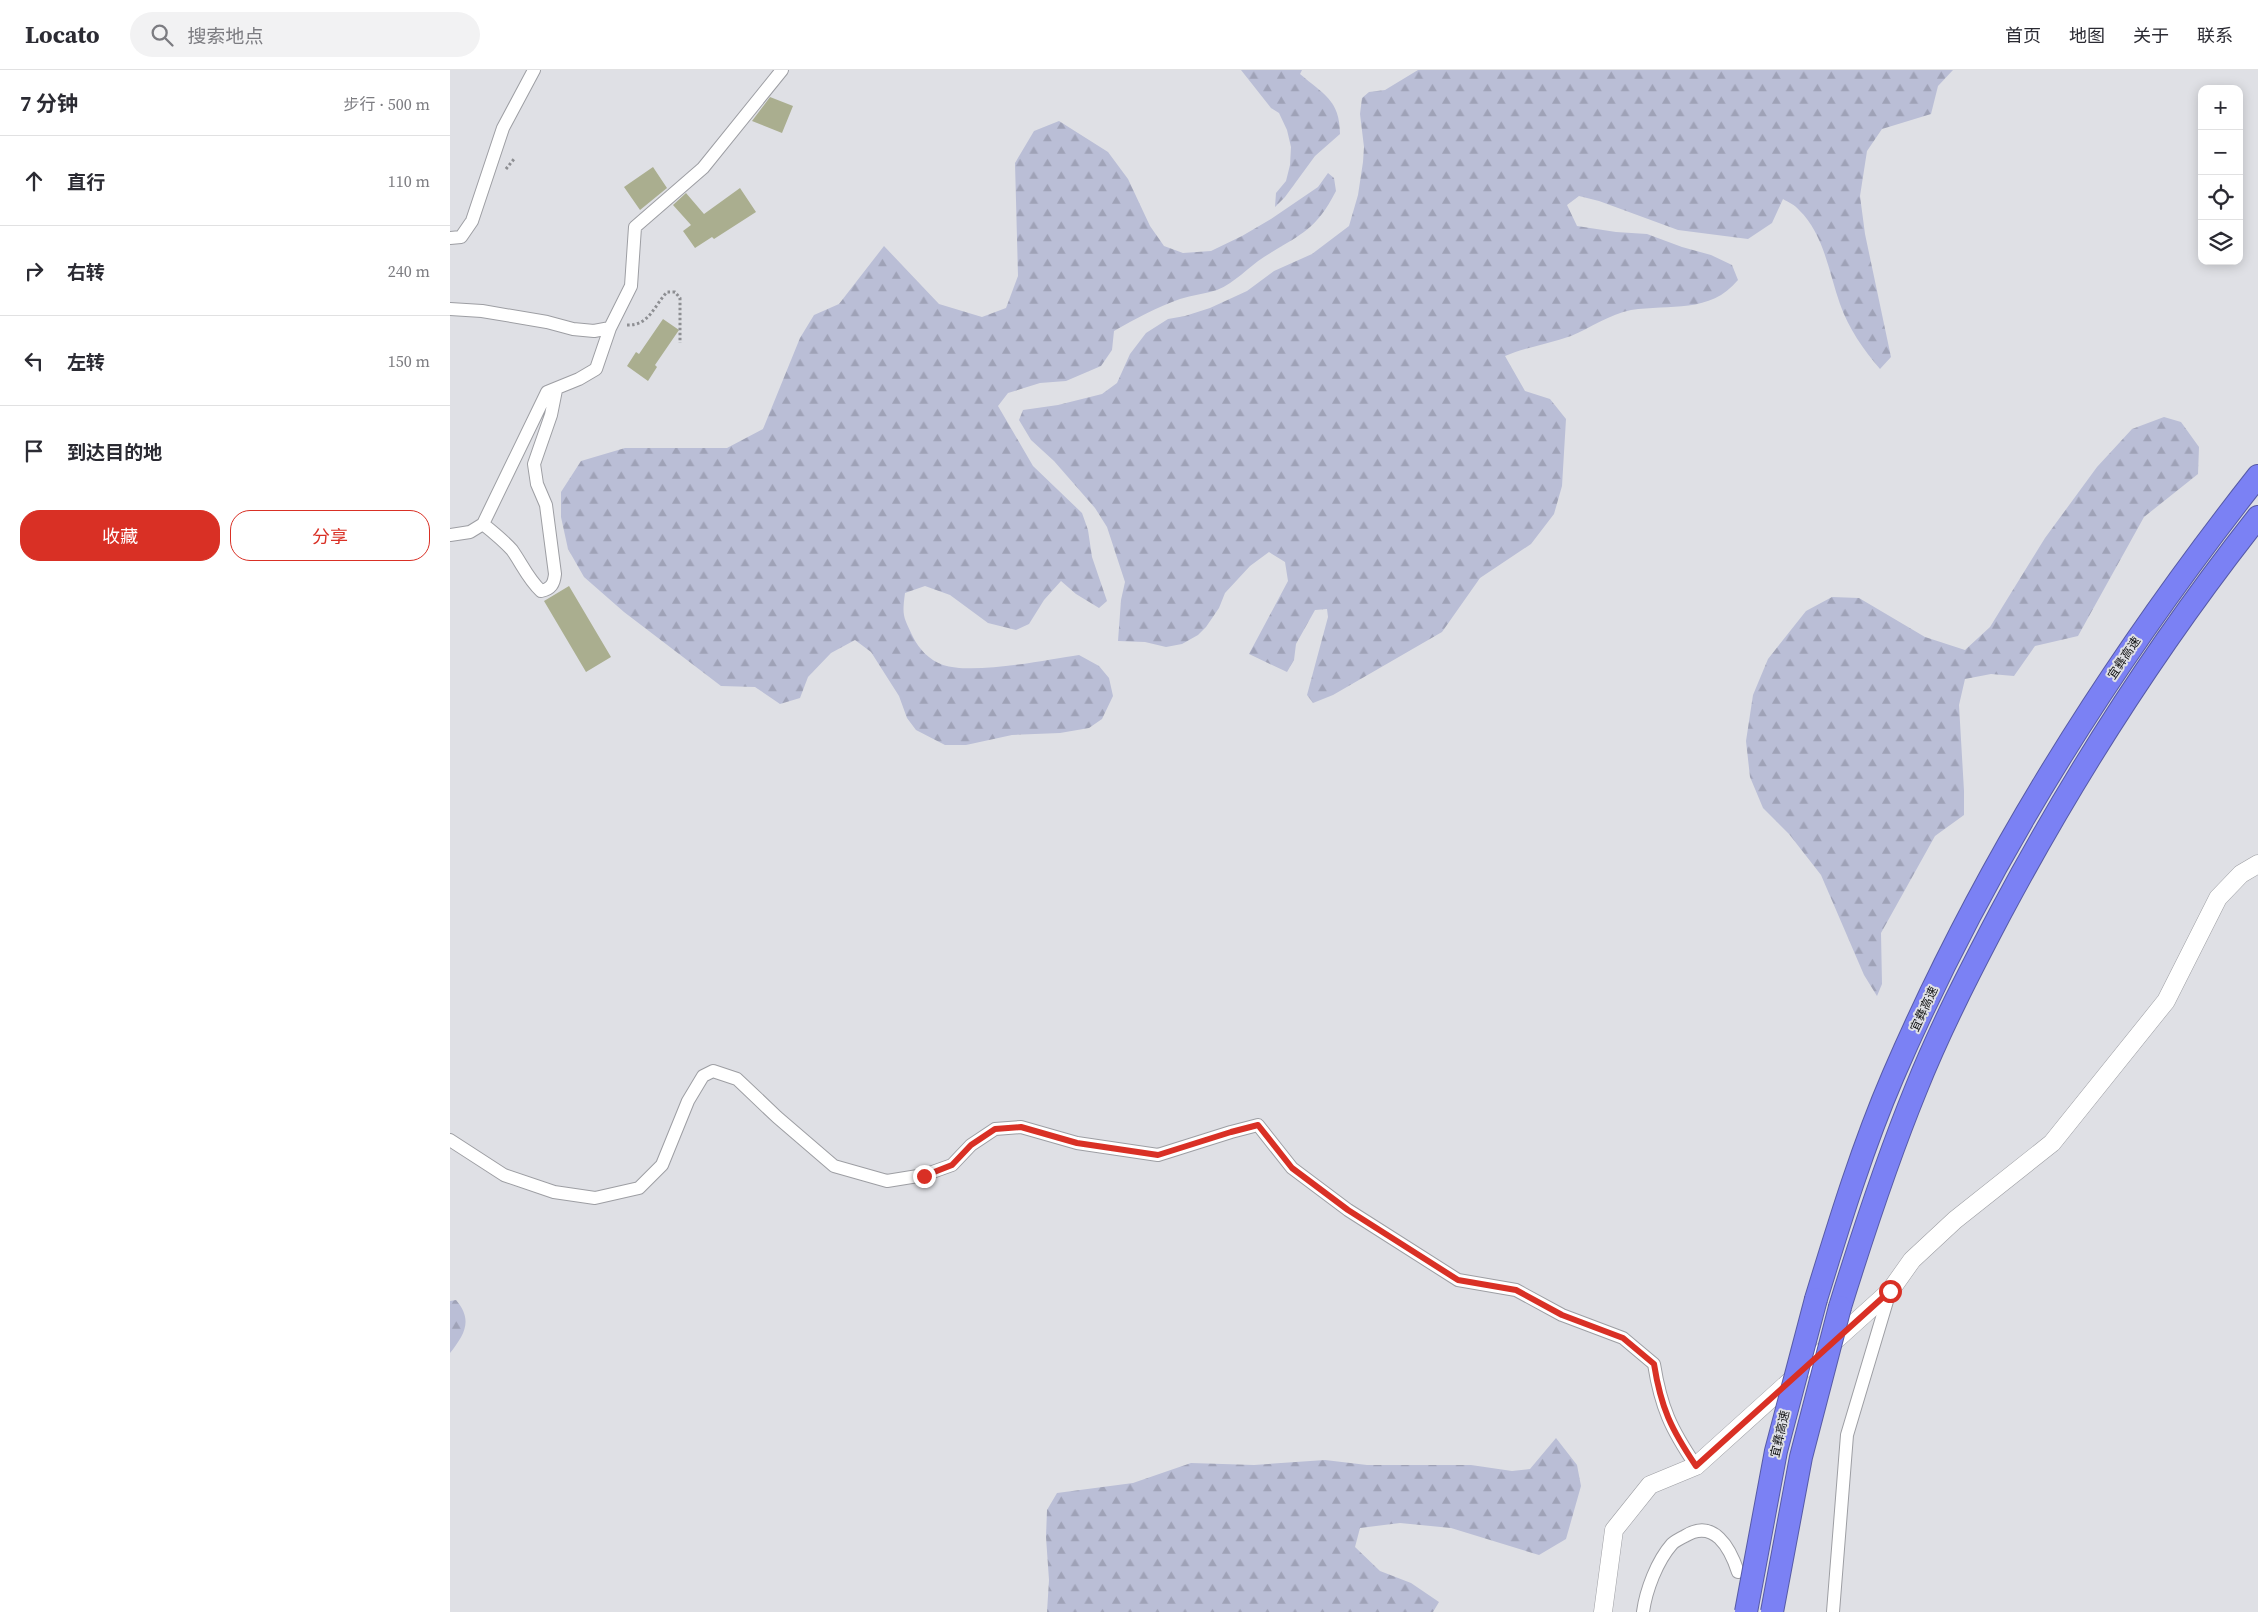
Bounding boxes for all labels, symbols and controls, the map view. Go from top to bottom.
search box [130,12,480,57]
text: Locato [25,18,100,51]
icon: search [148,21,176,49]
text: 搜索地点 [188,23,264,49]
text: 首页 [2005,23,2041,48]
text: 地图 [2069,23,2105,48]
text: 关于 [2133,23,2169,48]
text: 联系 [2197,23,2233,48]
map controls [2198,85,2243,265]
button: + [2198,85,2243,130]
text: 7 分钟 [20,89,78,118]
text: 步行 · 500 m [344,93,430,115]
button: − [2198,130,2243,175]
icon: ahead [20,167,48,195]
text: 直行 [67,169,105,195]
text: 110 m [388,170,430,192]
button: locate [2198,175,2243,220]
button: layers [2198,220,2243,265]
icon: right [20,257,48,285]
text: 右转 [67,259,105,285]
text: 240 m [388,260,430,282]
icon: left [20,347,48,375]
text: 左转 [67,349,105,375]
text: 150 m [388,350,430,372]
icon: arrive [20,437,48,465]
text: 到达目的地 [67,439,162,465]
button: 收藏 [20,510,220,561]
button: 分享 [230,510,430,561]
street label: 宜彝高速 [2104,634,2144,682]
street label: 宜彝高速 [1907,984,1941,1034]
route end [913,1165,936,1188]
route start [1879,1280,1902,1303]
street label: 宜彝高速 [1767,1409,1793,1459]

